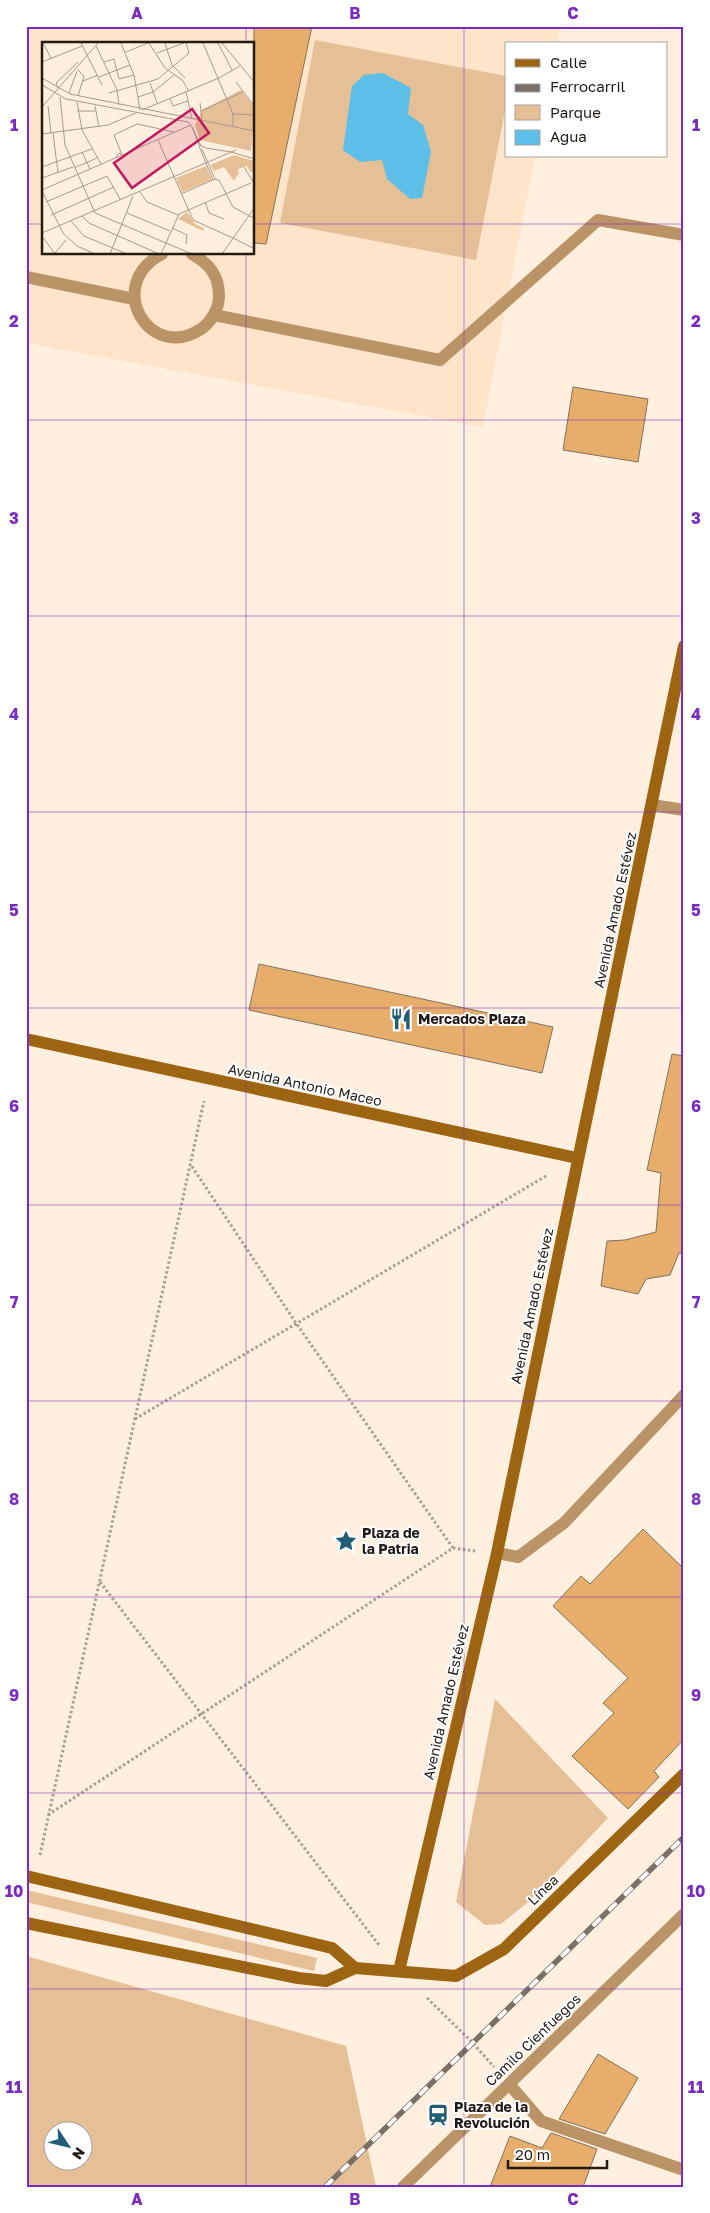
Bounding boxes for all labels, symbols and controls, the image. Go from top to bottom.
text: A [131,3,143,23]
text: B [349,3,361,23]
text: C [567,3,579,23]
inset map [42,42,255,255]
legend [505,42,668,158]
text: Calle [550,53,587,71]
text: Ferrocarril [550,77,625,95]
text: Parque [550,103,601,121]
text: 1 [10,115,18,135]
text: 1 [692,115,700,135]
text: Agua [550,127,587,145]
text: 2 [9,311,19,331]
text: 2 [691,311,701,331]
text: 3 [9,508,19,528]
text: 3 [691,508,701,528]
text: 4 [9,704,19,724]
text: 4 [691,704,701,724]
street label: Avenida Amado Estévez [590,830,639,989]
text: 5 [9,900,19,920]
text: 5 [691,900,701,920]
restaurant icon: Mercados Plaza [388,1006,414,1032]
place label: Mercados Plaza [418,1010,526,1027]
street label: Avenida Antonio Maceo [227,1060,384,1109]
text: 6 [9,1096,19,1116]
text: 6 [691,1096,701,1116]
street label: Avenida Amado Estévez [507,1226,556,1385]
text: 7 [10,1292,19,1312]
text: 7 [692,1292,701,1312]
text: 8 [9,1489,19,1509]
text: 8 [691,1489,701,1509]
place label: Plaza de la Patria [362,1524,420,1557]
place icon: Plaza de la Patria [333,1528,359,1554]
street label: Avenida Amado Estévez [419,1623,472,1781]
text: 9 [9,1685,19,1705]
text: 9 [691,1685,701,1705]
street label: Línea [524,1871,562,1908]
text: 10 [5,1881,23,1901]
text: 10 [687,1881,705,1901]
street label: Camilo Cienfuegos [481,1990,584,2090]
text: 11 [6,2077,22,2097]
text: 11 [688,2077,704,2097]
place label: Plaza de la Revolución [454,2098,530,2131]
station icon: Plaza de la Revolución [425,2102,451,2128]
north arrow [42,2120,92,2170]
scale bar [508,2138,606,2170]
text: N [69,2145,89,2163]
text: 20 m [515,2145,550,2163]
text: A [131,2189,143,2209]
text: B [349,2189,361,2209]
text: C [567,2189,579,2209]

